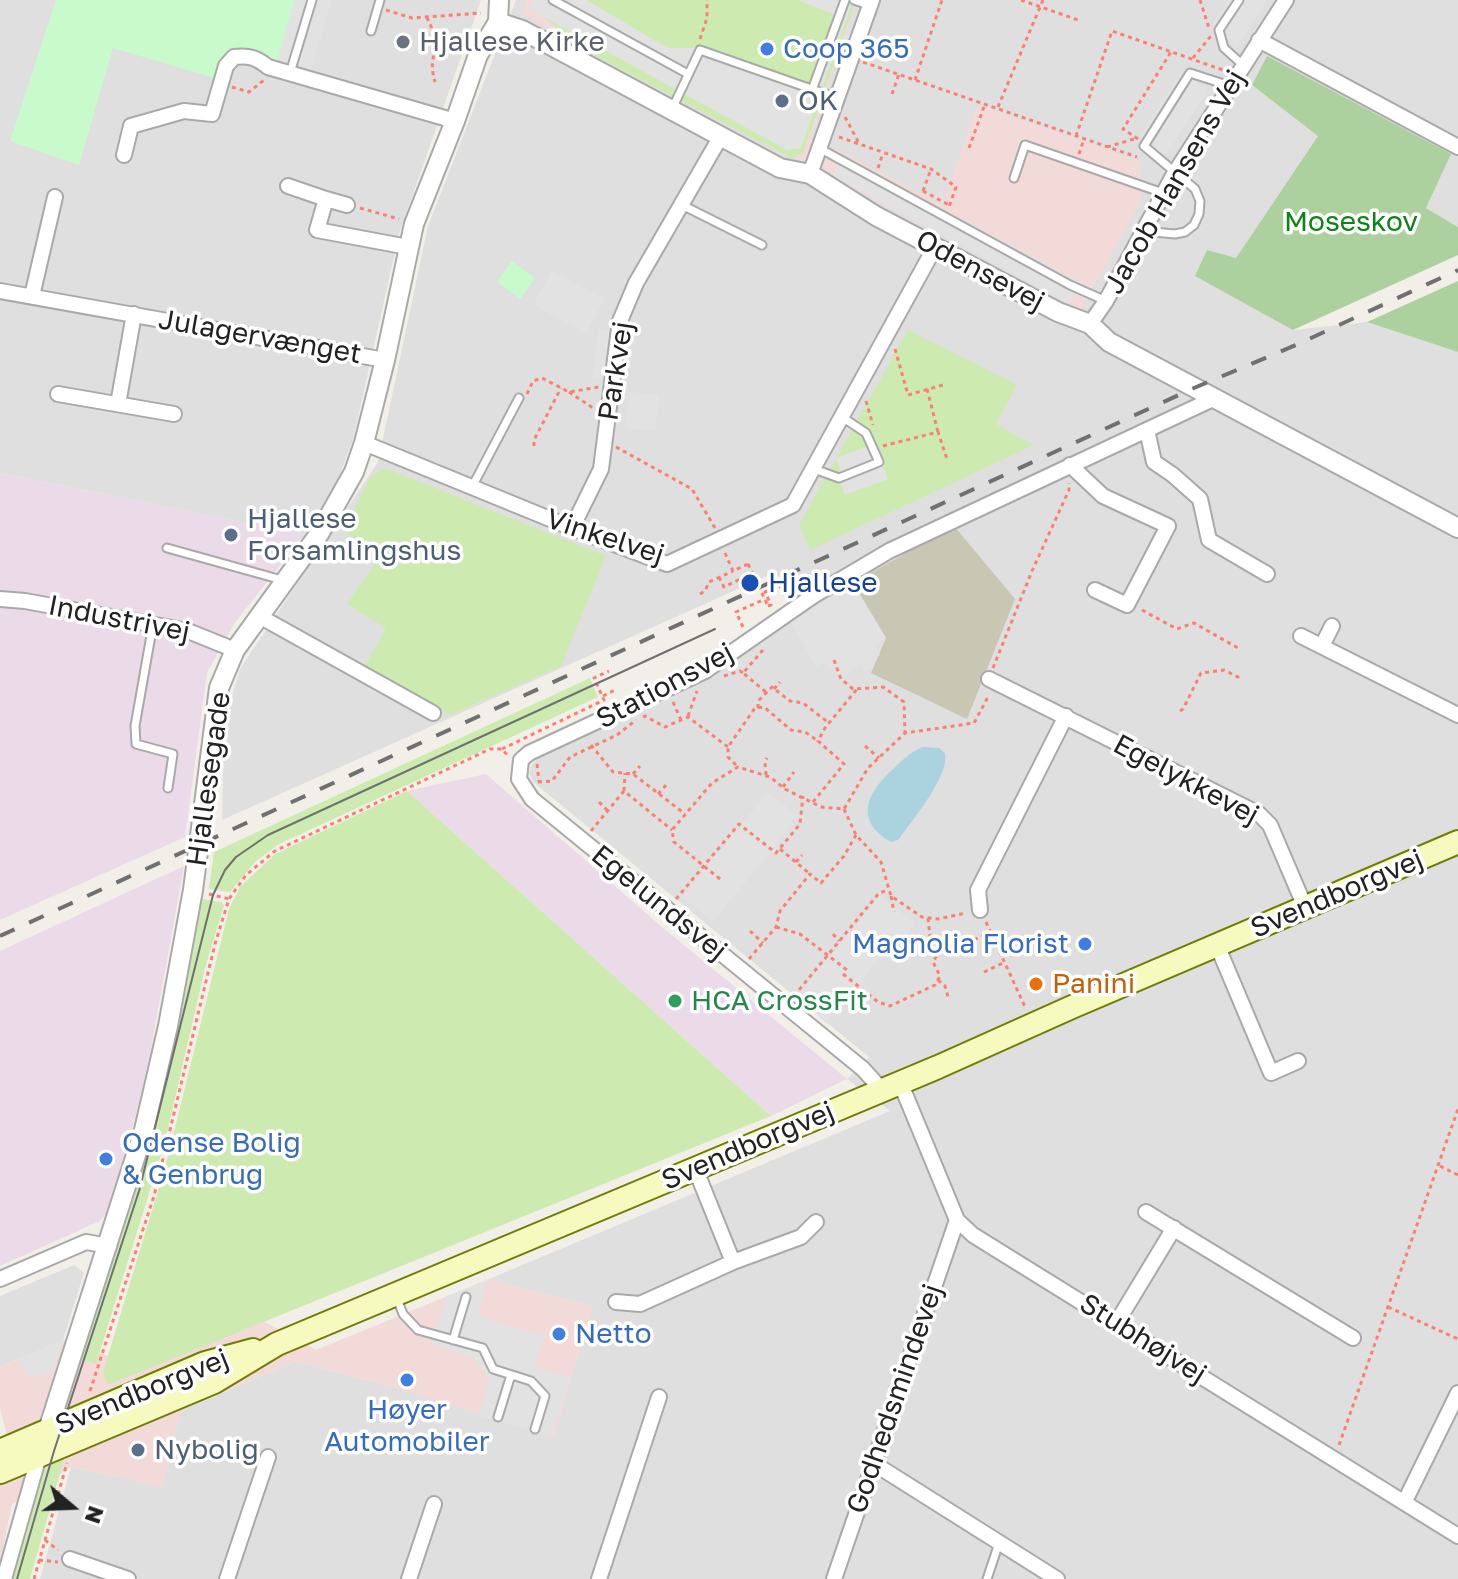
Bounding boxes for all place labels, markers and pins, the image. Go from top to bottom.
place label: Hjallese Kirke [419,25,605,59]
place label: Coop 365 [783,32,909,66]
marker: Hjallese Kirke [394,33,412,51]
marker: Coop 365 [758,40,776,58]
place label: OK [798,84,838,118]
marker: OK [773,92,791,110]
place label: Hjallese Forsamlingshus [247,502,461,568]
marker: Hjallese Forsamlingshus [222,526,240,544]
place label: Hjallese [768,566,878,600]
marker: Hjallese [739,572,761,594]
place label: Magnolia Florist [852,927,1069,961]
marker: Magnolia Florist [1076,935,1094,953]
place label: Panini [1052,967,1135,1001]
marker: Panini [1027,975,1045,993]
place label: HCA CrossFit [691,984,868,1018]
marker: HCA CrossFit [666,992,684,1010]
place label: Odense Bolig & Genbrug [122,1126,301,1192]
marker: Odense Bolig & Genbrug [97,1150,115,1168]
place label: Netto [575,1317,651,1351]
marker: Netto [550,1325,568,1343]
marker: Høyer Automobiler [398,1371,416,1389]
place label: Høyer Automobiler [324,1393,490,1459]
place label: Nybolig [154,1433,259,1467]
marker: Nybolig [129,1441,147,1459]

